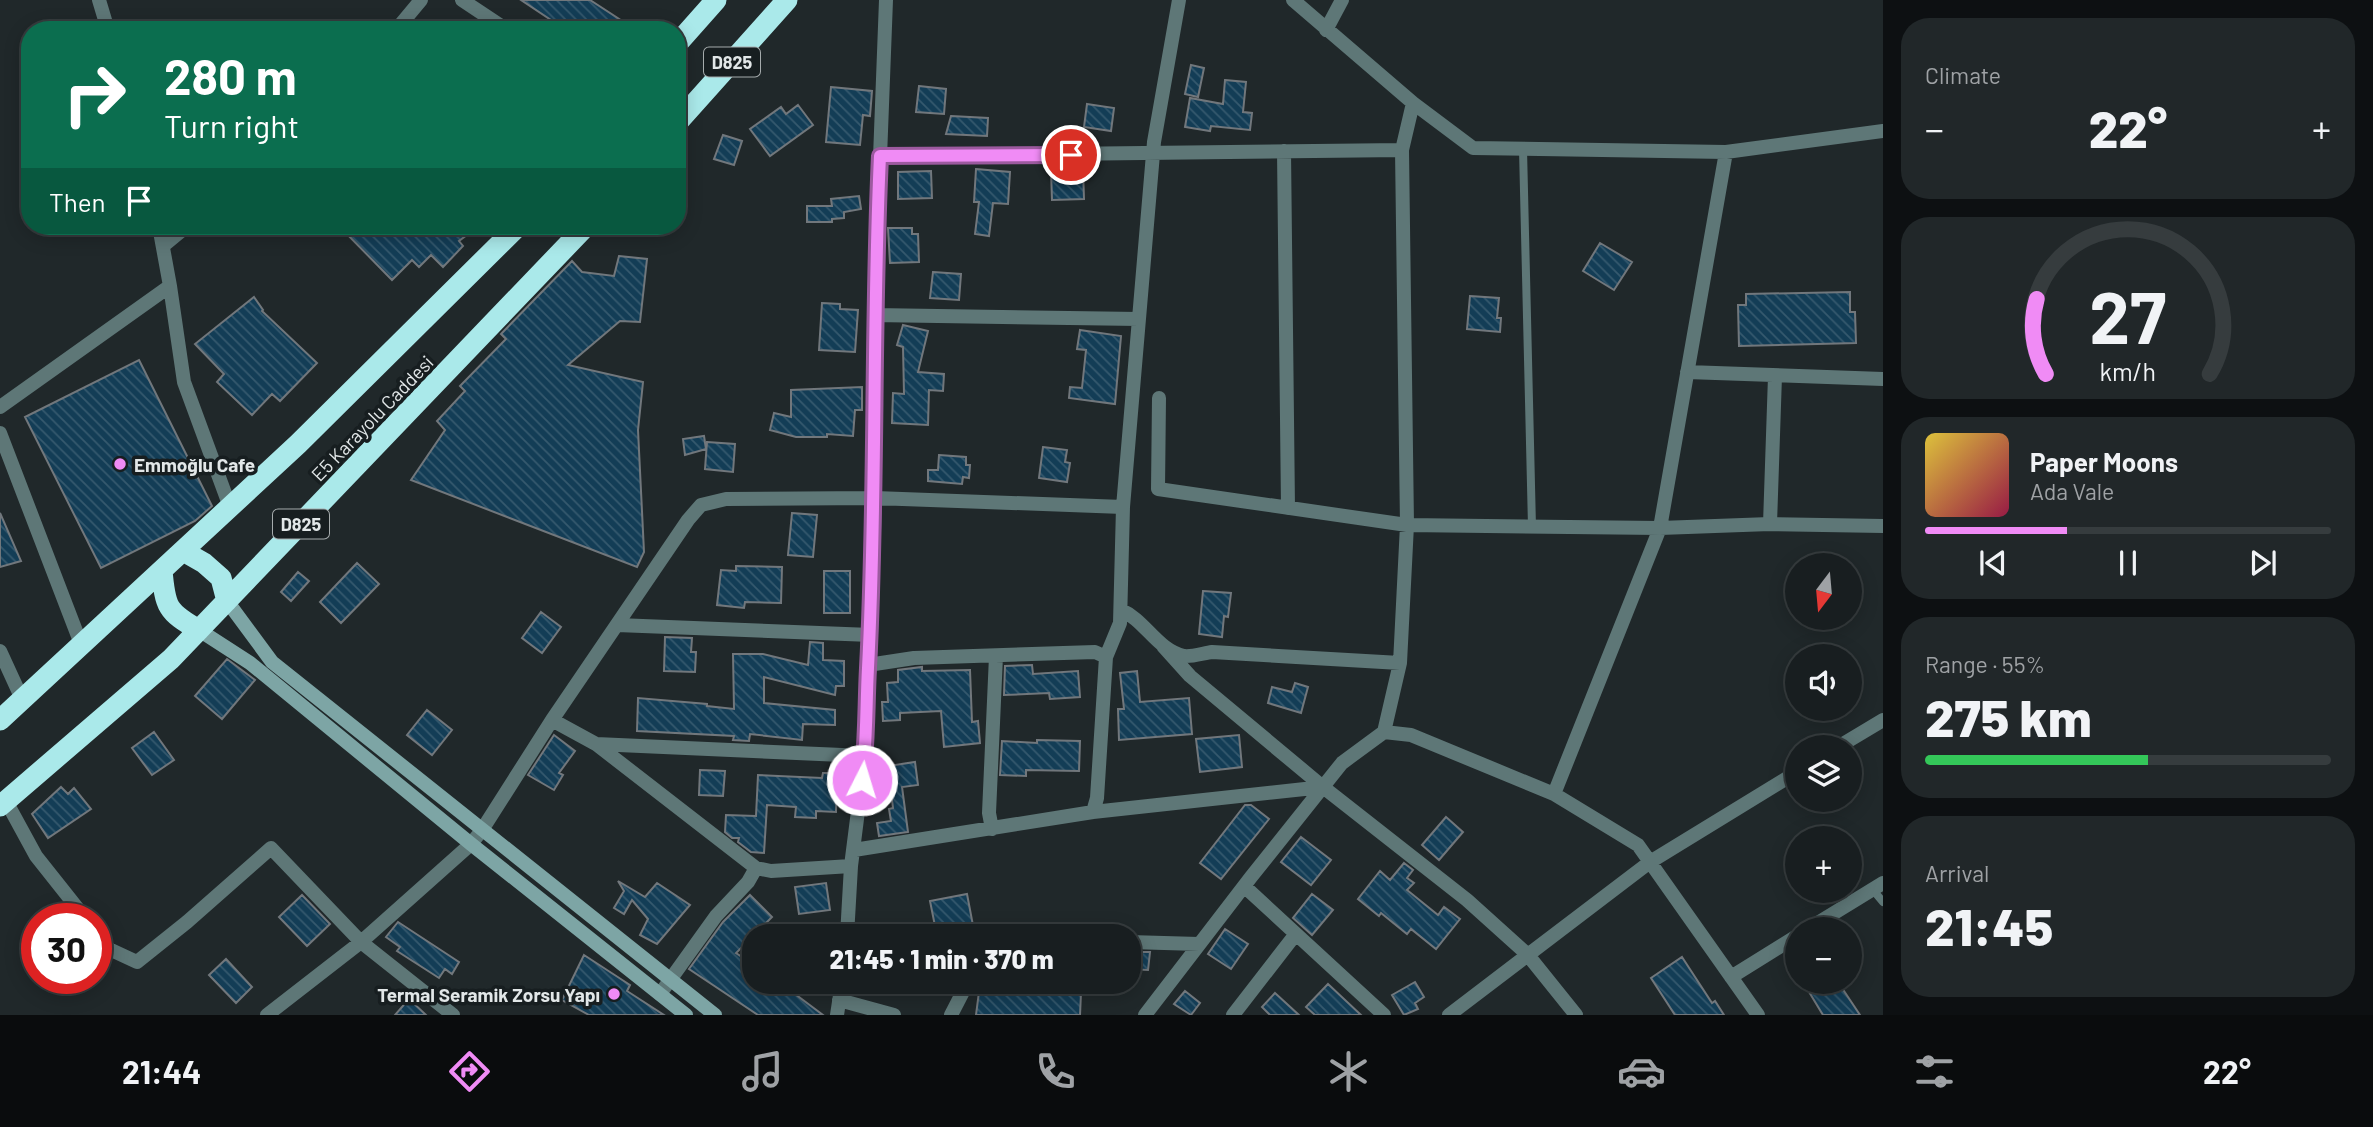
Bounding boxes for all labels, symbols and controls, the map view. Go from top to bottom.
text: 280 m [164,46,297,105]
road number: D825 [704,48,760,76]
icon: right [49,49,140,140]
text: Climate [1925,61,2001,89]
text: 22° [2089,96,2167,158]
text: − [1925,105,1944,151]
text: + [2312,105,2331,151]
text: Turn right [164,106,299,144]
pin [1041,125,1101,185]
icon: arrive [1052,136,1090,174]
icon: arrive [120,182,158,220]
text: Then [49,186,106,217]
text: 27 [2090,272,2166,360]
street label: E5 Karayolu Caddesi [306,350,438,486]
text: km/h [2100,356,2156,386]
text: Paper Moons [2030,446,2178,477]
place label: Emmoğlu Cafe [134,453,255,476]
marker: Emmoğlu Cafe [112,456,128,472]
text: Ada Vale [2030,477,2114,505]
road number: D825 [273,510,329,538]
icon: previous [1974,544,2012,582]
icon: pause [2109,544,2147,582]
icon: next [2244,544,2282,582]
north arrow [1785,553,1862,630]
map controls [1785,553,1862,994]
button: sound [1785,644,1862,721]
text: Range · 55% [1925,650,2045,678]
text: 275 km [1925,685,2092,747]
button: layers [1785,735,1862,812]
position arrow [825,743,899,817]
button: + [1785,826,1862,903]
text: Arrival [1925,859,1989,887]
text: 21:45 [1925,894,2053,956]
speed limit sign: 30 [21,903,112,994]
button: − [1785,917,1862,994]
text: 21:45 · 1 min · 370 m [830,943,1053,974]
place label: Termal Seramik Zorsu Yapı [377,983,600,1006]
marker: Termal Seramik Zorsu Yapı [606,986,622,1002]
icon: directions [445,1047,494,1096]
icon: music [738,1047,787,1096]
icon: phone [1031,1047,1080,1096]
icon: climate [1324,1047,1373,1096]
icon: car [1617,1047,1666,1096]
icon: filters [1910,1047,1959,1096]
text: 21:44 [122,1052,201,1090]
text: 22° [2203,1052,2251,1090]

